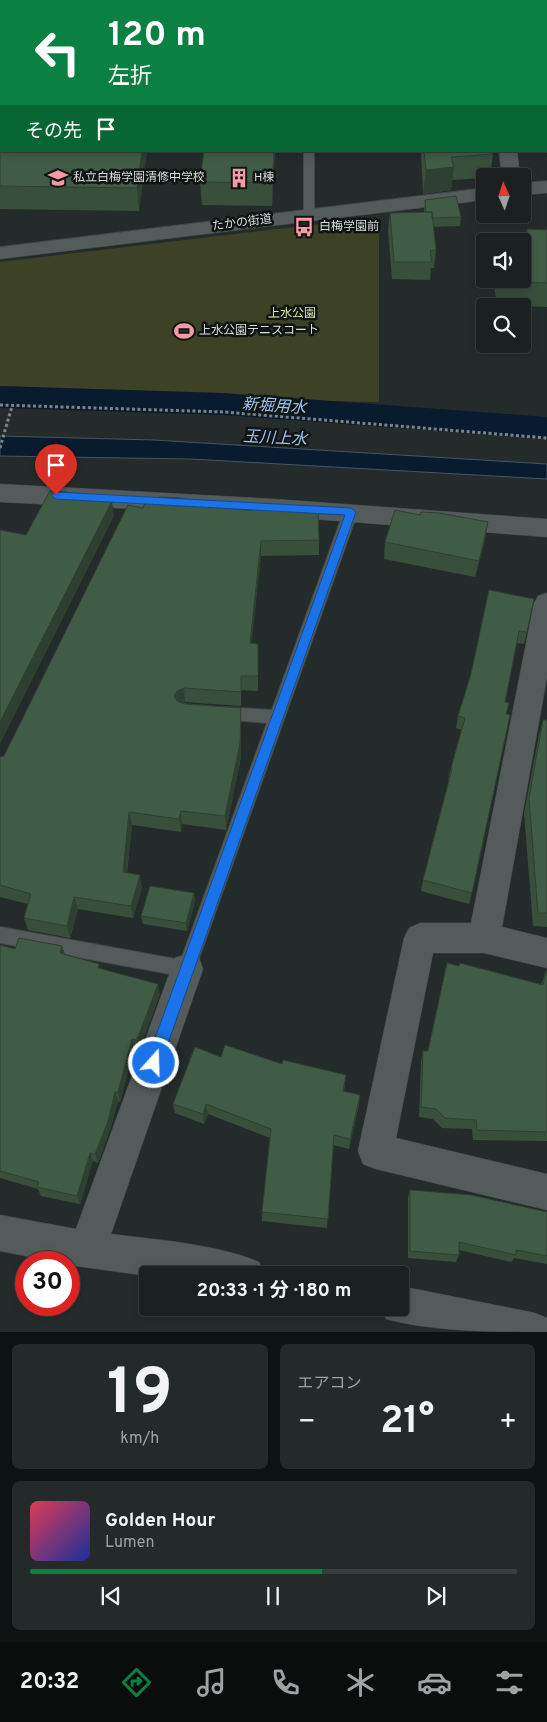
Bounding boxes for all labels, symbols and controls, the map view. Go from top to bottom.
text: 120 m [108,14,206,58]
icon: left [25,20,90,85]
text: 左折 [108,64,152,91]
icon: arrive [92,115,120,143]
text: その先 [25,120,82,144]
school or university icon: 私立白梅学園清修中学校 [47,167,69,189]
building icon: H棟 [228,167,250,189]
north arrow [476,168,531,222]
map controls [476,168,531,353]
place label: 私立白梅学園清修中学校 [73,170,205,186]
place label: H棟 [254,170,274,186]
street label: たかの街道 [211,211,273,235]
bus stop icon: 白梅学園前 [293,216,315,238]
place label: 白梅学園前 [319,219,379,235]
button: sound [476,233,531,288]
button: search [476,298,531,353]
park label: 上水公園 [268,306,316,322]
sports icon: 上水公園テニスコート [173,320,195,342]
place label: 上水公園テニスコート [199,323,319,339]
water label: 新堀用水 [241,395,309,419]
water label: 玉川上水 [243,427,309,451]
pin [35,444,77,495]
icon: arrive [42,451,70,479]
position arrow [127,1036,179,1088]
speed limit sign: 30 [15,1251,80,1316]
text: 20:33 · 1 分 · 180 m [196,1279,352,1303]
text: 19 [107,1355,173,1437]
text: エアコン [298,1374,362,1394]
text: 21° [380,1398,434,1447]
text: − [298,1405,316,1441]
text: + [499,1405,517,1441]
text: km/h [120,1429,159,1449]
text: Golden Hour [105,1509,216,1533]
text: Lumen [105,1533,155,1553]
icon: previous [97,1582,125,1610]
icon: pause [259,1582,287,1610]
icon: next [422,1582,450,1610]
icon: directions [119,1665,154,1700]
icon: music [194,1665,229,1700]
icon: phone [268,1665,303,1700]
icon: climate [343,1665,378,1700]
icon: car [417,1665,452,1700]
icon: filters [492,1665,527,1700]
text: 20:32 [20,1669,79,1696]

